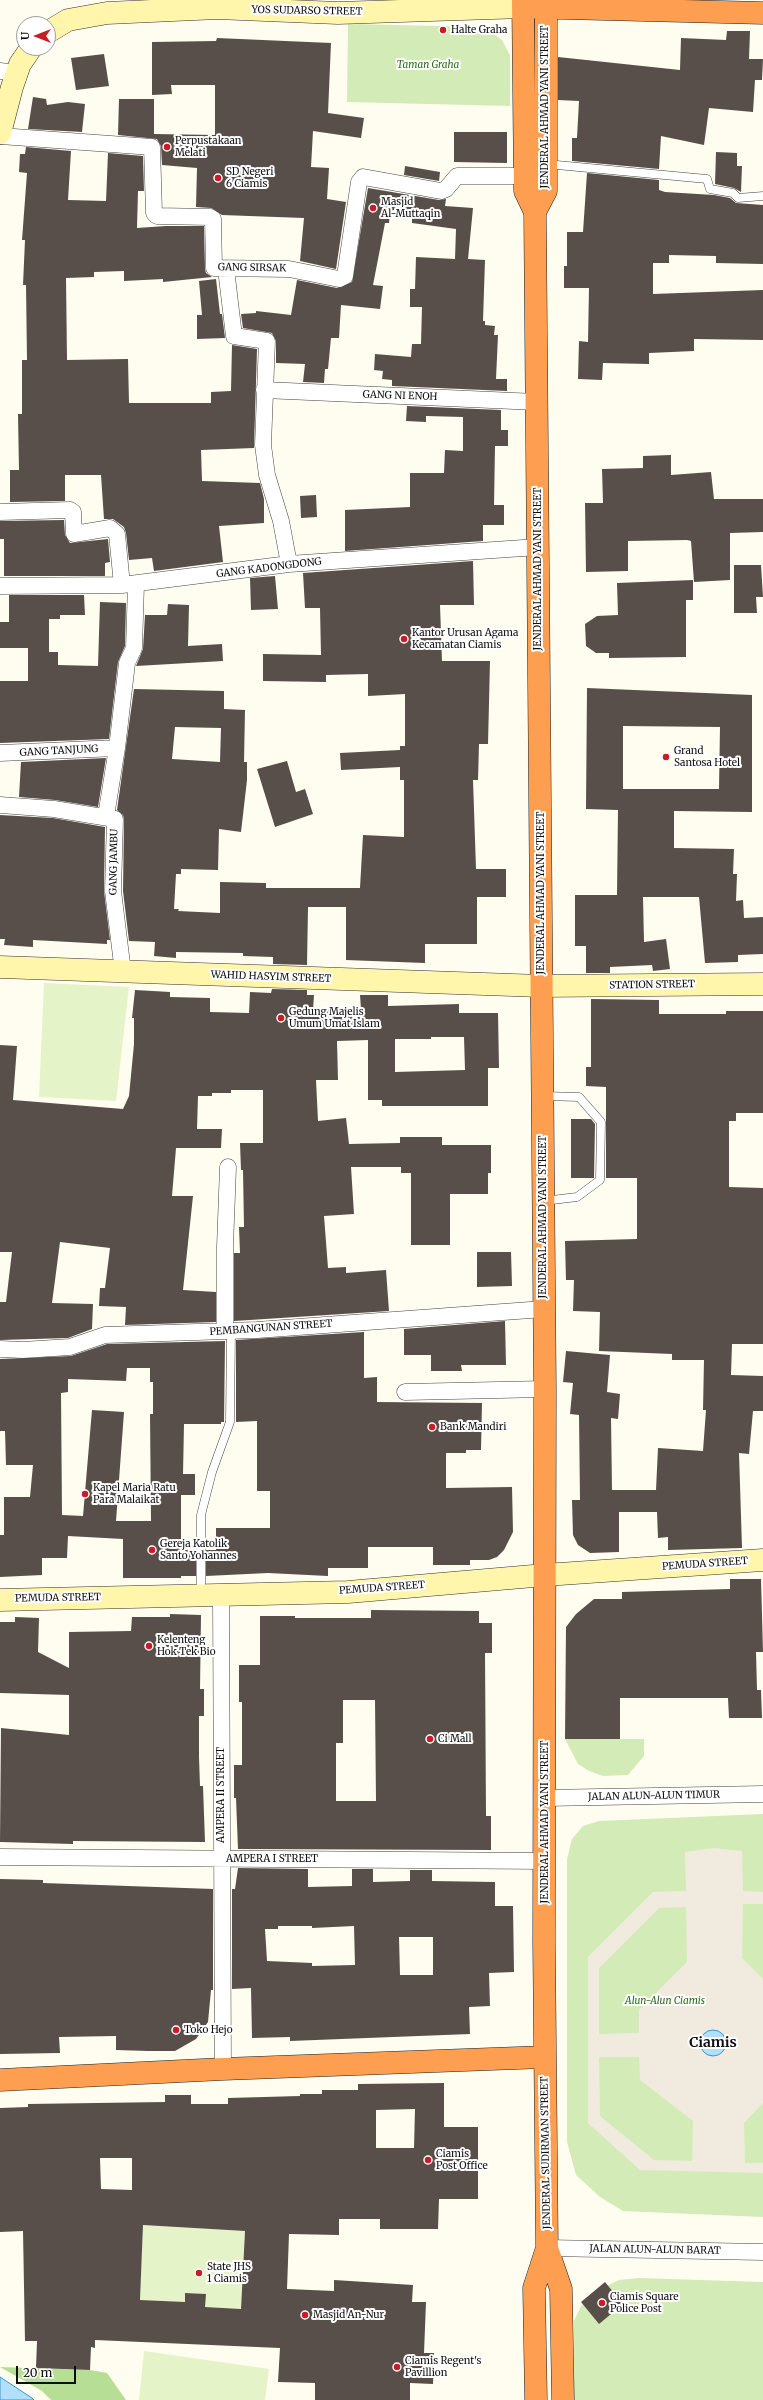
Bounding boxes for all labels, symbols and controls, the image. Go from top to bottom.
street label: YOS SUDARSO STREET [251,4,363,18]
north arrow [16,16,56,56]
place label: Halte Graha [451,24,507,36]
marker: Halte Graha [438,25,448,35]
street label: JENDERAL AHMAD YANI STREET [539,26,551,188]
text: U [18,32,32,40]
park label: Taman Graha [397,59,459,71]
place label: Perpustakaan Melati [175,135,241,158]
marker: Perpustakaan Melati [162,142,172,152]
place label: SD Negeri 6 Ciamis [226,166,274,190]
marker: SD Negeri 6 Ciamis [213,173,223,183]
place label: Masjid Al-Muttaqin [381,196,440,220]
marker: Masjid Al-Muttaqin [368,203,378,213]
street label: GANG SIRSAK [218,261,286,275]
street label: GANG NI ENOH [362,389,438,403]
street label: JENDERAL AHMAD YANI STREET [532,488,544,650]
street label: GANG KADONGDONG [216,556,322,580]
place label: Kantor Urusan Agama Kecamatan Ciamis [412,627,518,650]
marker: Kantor Urusan Agama Kecamatan Ciamis [399,634,409,644]
street label: GANG TANJUNG [19,743,99,759]
place label: Grand Santosa Hotel [674,745,740,768]
marker: Grand Santosa Hotel [661,752,671,762]
street label: JENDERAL AHMAD YANI STREET [535,812,547,974]
street label: GANG JAMBU [107,829,121,895]
street label: WAHID HASYIM STREET [211,969,331,985]
street label: STATION STREET [609,978,695,992]
place label: Gedung Majelis Umum Umat Islam [289,1006,380,1030]
marker: Gedung Majelis Umum Umat Islam [276,1013,286,1023]
street label: JENDERAL AHMAD YANI STREET [537,1136,549,1298]
street label: PEMBANGUNAN STREET [209,1318,333,1338]
place label: Bank Mandiri [440,1421,507,1433]
marker: Bank Mandiri [427,1422,437,1432]
place label: Kapel Maria Ratu Para Malaikat [93,1482,176,1506]
marker: Kapel Maria Ratu Para Malaikat [80,1489,90,1499]
place label: Gereja Katolik Santo Yohannes [160,1538,237,1562]
marker: Gereja Katolik Santo Yohannes [147,1545,157,1555]
street label: PEMUDA STREET [662,1555,748,1573]
street label: PEMUDA STREET [339,1579,425,1597]
street label: PEMUDA STREET [15,1591,101,1605]
place label: Kelenteng Hok Tek Bio [157,1634,215,1658]
marker: Kelenteng Hok Tek Bio [144,1641,154,1651]
place label: Ci Mall [438,1733,472,1745]
marker: Ci Mall [425,1734,435,1744]
street label: JENDERAL AHMAD YANI STREET [539,1741,551,1903]
street label: AMPERA II STREET [215,1747,227,1843]
street label: JALAN ALUN-ALUN TIMUR [588,1789,720,1803]
street label: AMPERA I STREET [226,1853,318,1865]
park label: Alun-Alun Ciamis [625,1995,705,2007]
place label: Toko Hejo [184,2024,233,2036]
marker: Toko Hejo [171,2025,181,2035]
district label: Ciamis [689,2035,737,2051]
street label: JENDERAL SUDIRMAN STREET [539,2077,553,2229]
place label: Ciamis Post Office [436,2148,488,2172]
marker: Ciamis Post Office [423,2155,433,2165]
street label: JALAN ALUN-ALUN BARAT [589,2243,721,2257]
place label: State JHS 1 Ciamis [207,2261,251,2284]
marker: State JHS 1 Ciamis [194,2268,204,2278]
place label: Ciamis Square Police Post [610,2291,679,2314]
marker: Ciamis Square Police Post [597,2298,607,2308]
place label: Masjid An-Nur [313,2309,384,2321]
marker: Masjid An-Nur [300,2310,310,2320]
place label: Ciamis Regent's Pavillion [405,2355,481,2378]
scale bar [18,2358,78,2384]
marker: Ciamis Regent's Pavillion [392,2362,402,2372]
text: 20 m [23,2365,52,2380]

